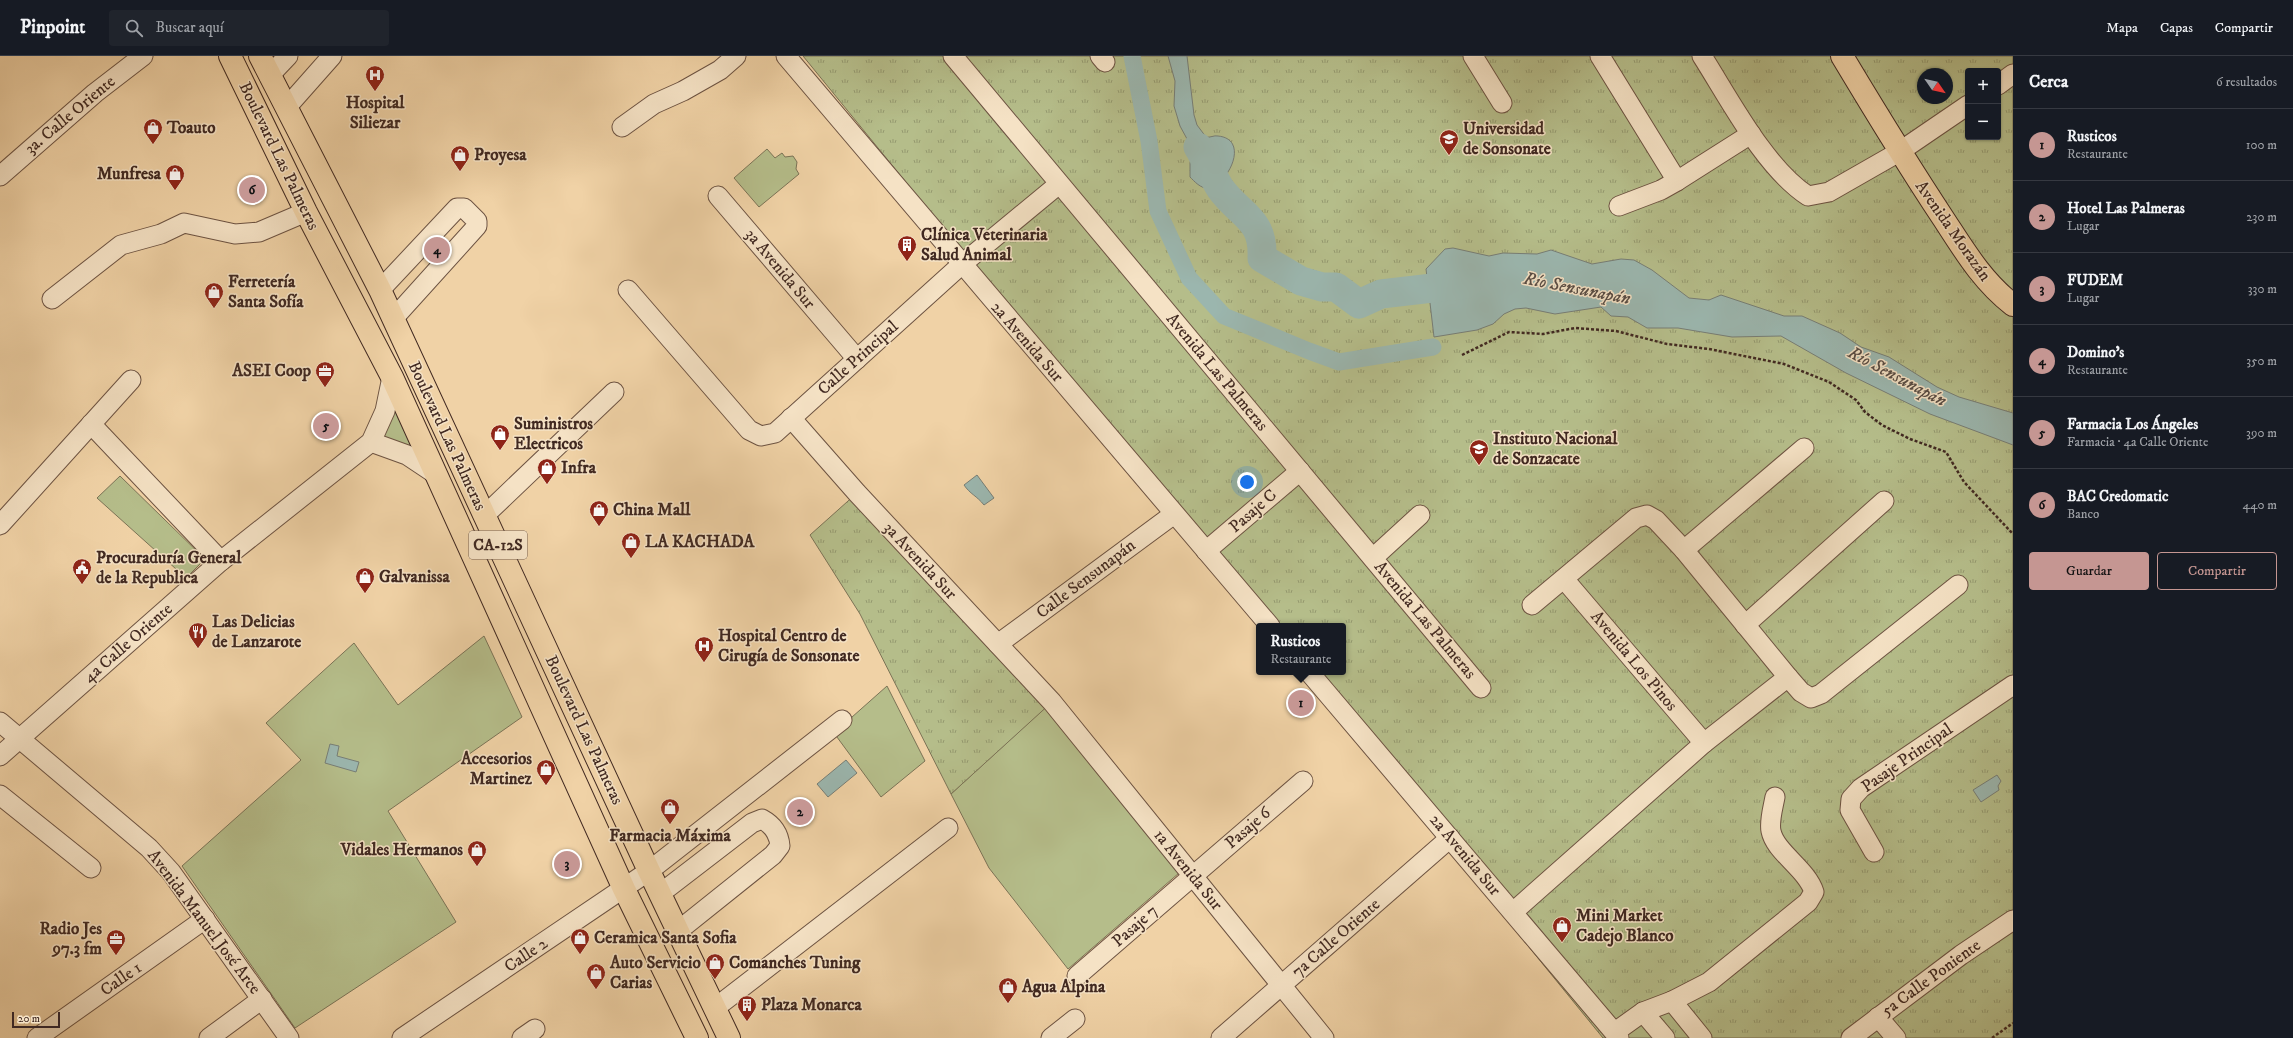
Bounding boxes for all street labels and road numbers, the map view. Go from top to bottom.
street label: 3a. Calle Oriente [20,71,120,159]
street label: Boulevard Las Palmeras [234,78,325,234]
street label: Avenida Morazán [1910,176,1996,286]
street label: 3a Avenida Sur [740,224,820,314]
street label: 2a Avenida Sur [986,297,1069,388]
street label: Avenida Las Palmeras [1161,308,1273,436]
street label: Calle Principal [813,316,903,400]
street label: Boulevard Las Palmeras [403,358,491,515]
street label: Pasaje C [1225,484,1281,538]
street label: 3a Avenida Sur [878,518,962,605]
road number: CA-12S [469,531,527,559]
street label: Calle Sensunapán [1032,534,1140,624]
street label: Avenida Las Palmeras [1369,556,1481,684]
street label: 4a Calle Oriente [79,598,177,688]
street label: Avenida Los Pinos [1586,606,1683,716]
street label: Boulevard Las Palmeras [540,652,628,809]
street label: Pasaje Principal [1857,718,1957,798]
street label: Pasaje 6 [1221,801,1276,854]
street label: 2a Avenida Sur [1424,810,1506,901]
street label: 1a Avenida Sur [1149,825,1228,916]
street label: Avenida Manuel José Arce [142,845,266,999]
street label: 7a Calle Oriente [1287,894,1385,982]
street label: Pasaje 7 [1108,900,1162,952]
street label: Calle 2 [500,932,552,977]
street label: 5a Calle Poniente [1877,934,1985,1022]
street label: Calle 1 [96,957,146,1001]

